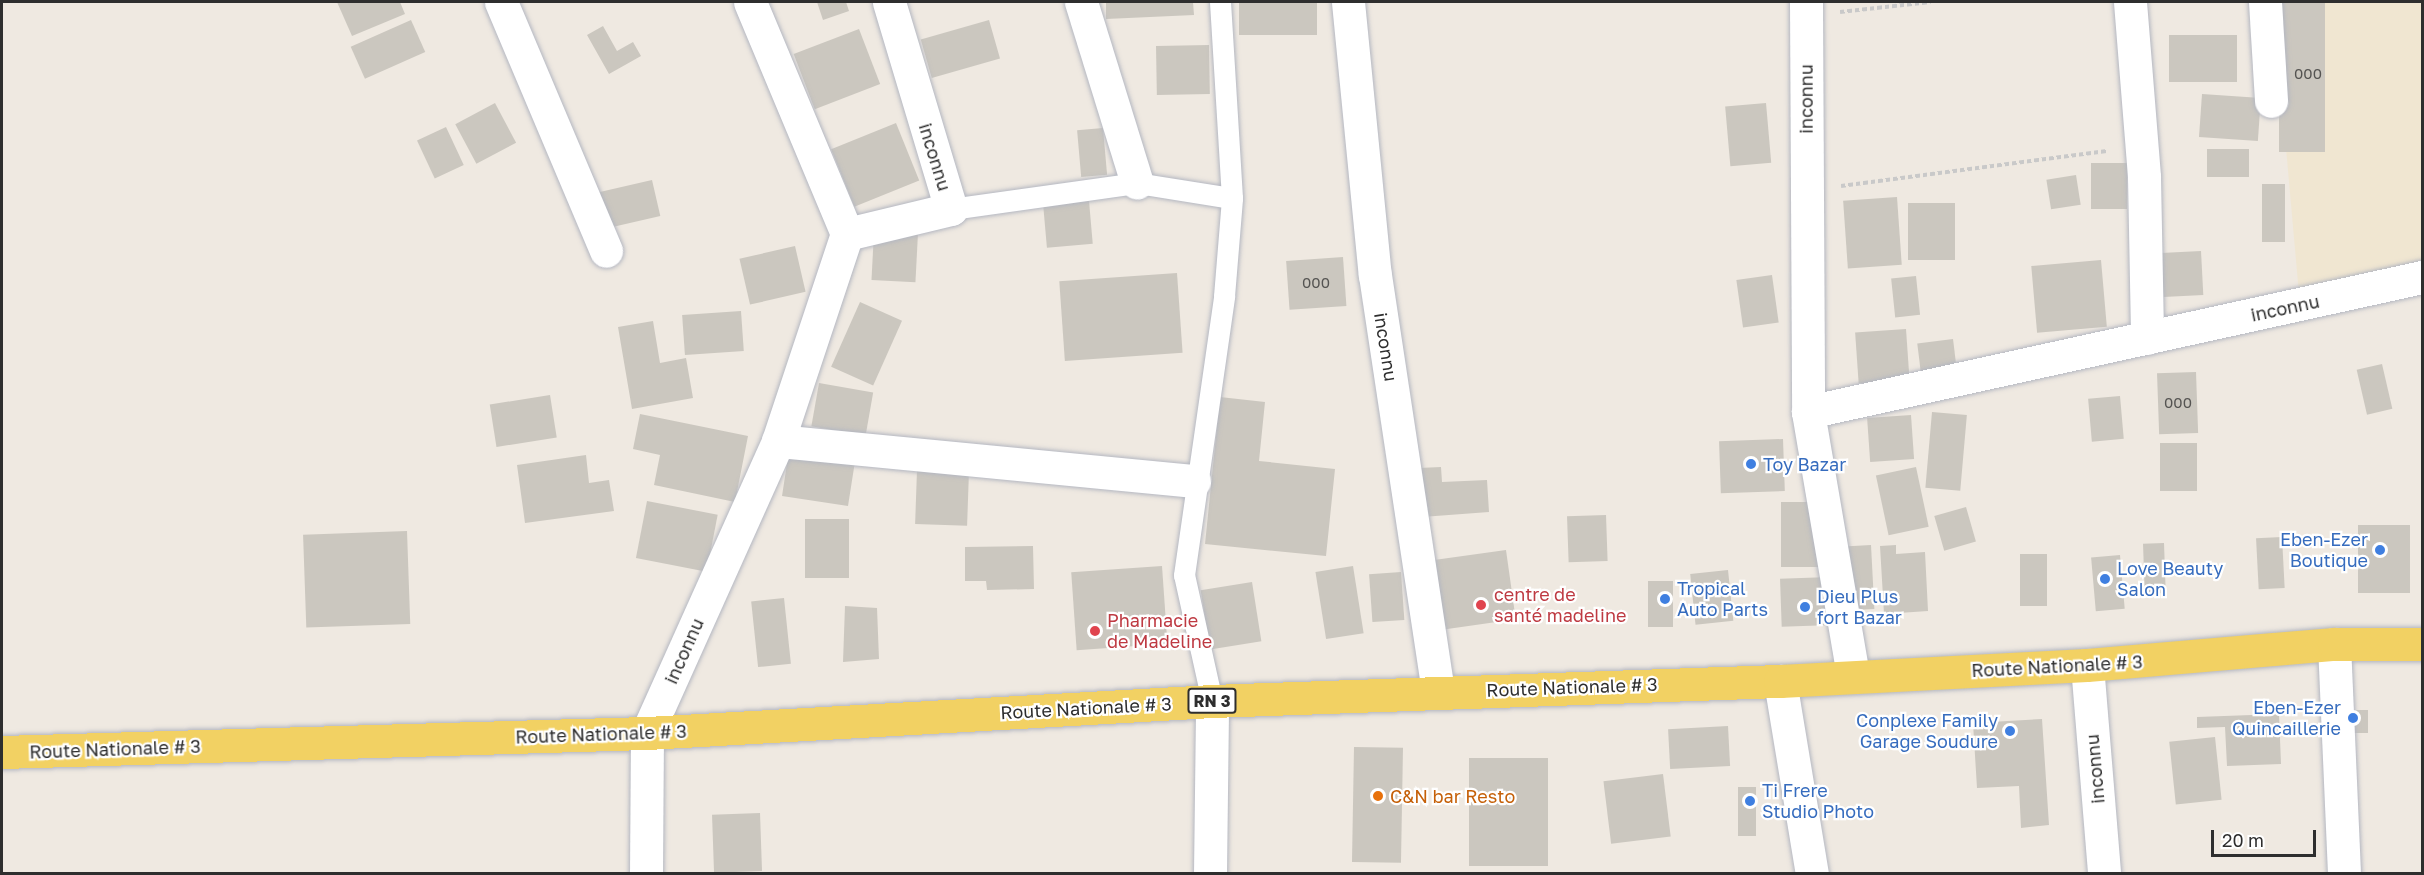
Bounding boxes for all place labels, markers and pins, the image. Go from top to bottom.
place label: Toy Bazar [1763,453,1846,475]
marker: Toy Bazar [1744,457,1758,471]
place label: Eben-Ezer Boutique [2280,529,2368,572]
marker: Eben-Ezer Boutique [2373,543,2387,557]
place label: Love Beauty Salon [2117,558,2223,600]
marker: Love Beauty Salon [2098,572,2112,586]
place label: Tropical Auto Parts [1677,578,1768,620]
place label: centre de santé madeline [1494,584,1626,626]
place label: Dieu Plus fort Bazar [1817,586,1902,628]
marker: Tropical Auto Parts [1658,592,1672,606]
marker: centre de santé madeline [1472,596,1490,614]
marker: Dieu Plus fort Bazar [1798,600,1812,614]
place label: Pharmacie de Madeline [1107,610,1212,652]
marker: Pharmacie de Madeline [1088,624,1102,638]
place label: Eben-Ezer Quincaillerie [2232,697,2341,740]
place label: Conplexe Family Garage Soudure [1856,710,1998,752]
marker: Eben-Ezer Quincaillerie [2346,711,2360,725]
marker: Conplexe Family Garage Soudure [2003,724,2017,738]
place label: Ti Frere Studio Photo [1762,780,1874,822]
place label: C&N bar Resto [1390,785,1515,807]
marker: C&N bar Resto [1371,789,1385,803]
marker: Ti Frere Studio Photo [1743,794,1757,808]

